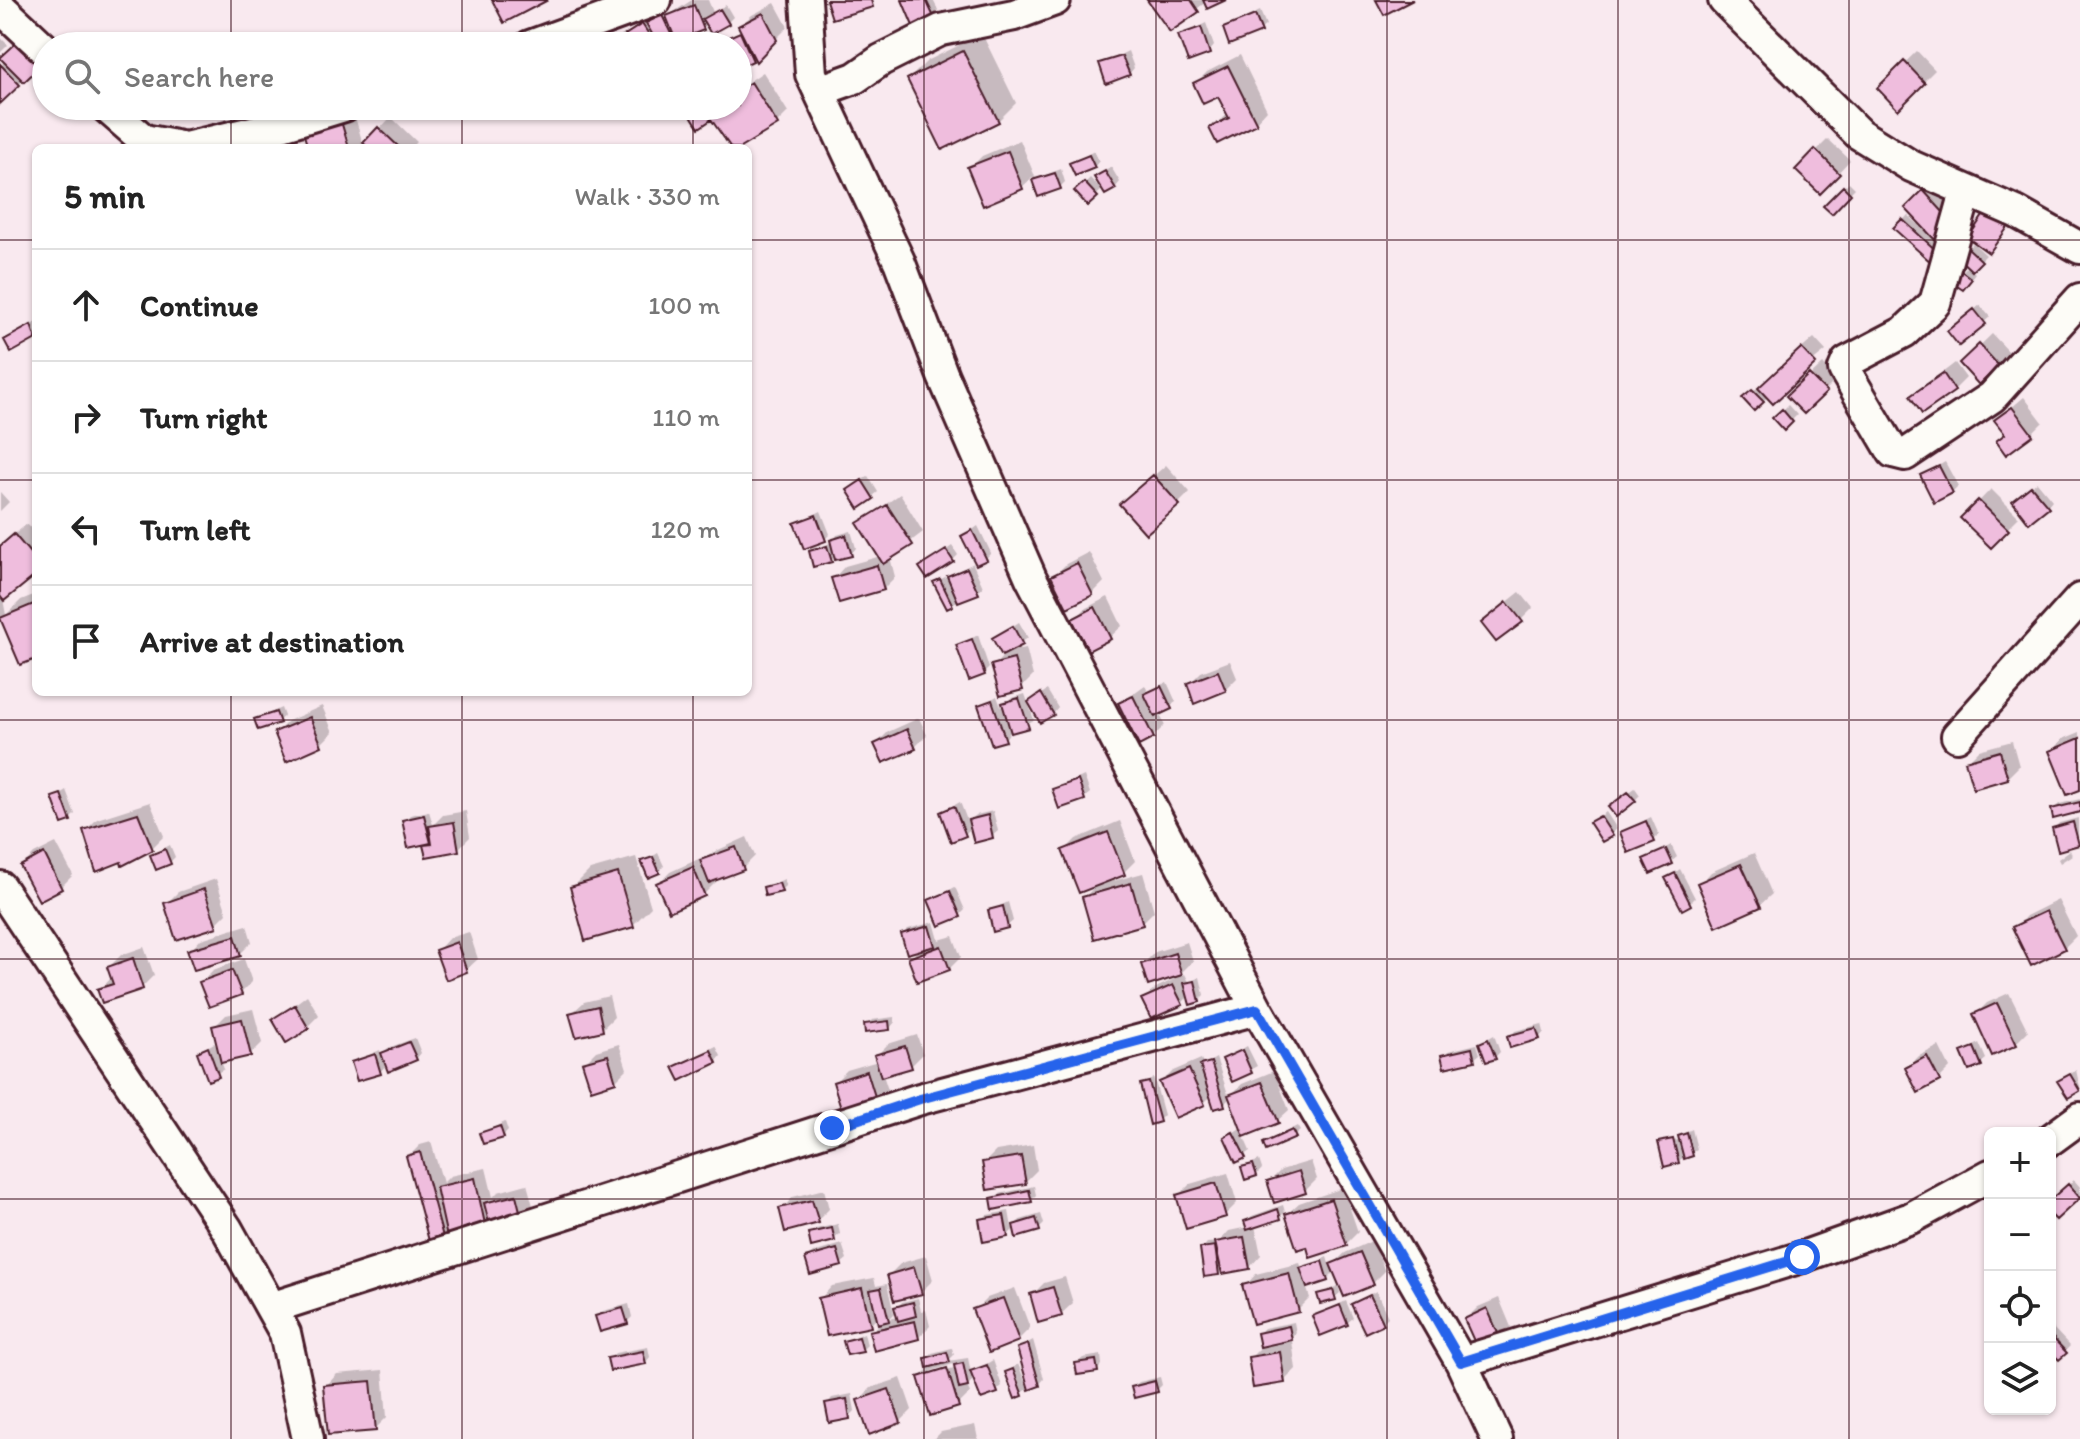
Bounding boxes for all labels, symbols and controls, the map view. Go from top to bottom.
search box [32,32,752,120]
icon: search [60,54,104,98]
text: Search here [124,58,274,95]
text: 5 min [64,176,145,217]
text: Walk · 330 m [575,180,720,212]
icon: ahead [64,283,108,327]
text: Continue [140,287,259,324]
text: 100 m [648,289,720,321]
icon: right [64,395,108,439]
text: Turn right [140,399,268,436]
text: 110 m [652,401,720,433]
icon: left [64,507,108,551]
text: Turn left [140,511,251,548]
text: 120 m [651,513,720,545]
icon: arrive [64,619,108,663]
text: Arrive at destination [140,623,404,660]
route end [814,1110,850,1146]
map controls [1984,1127,2056,1415]
button: + [1984,1127,2056,1199]
button: − [1984,1199,2056,1271]
route start [1784,1239,1820,1275]
button: locate [1984,1271,2056,1343]
button: layers [1984,1343,2056,1415]

